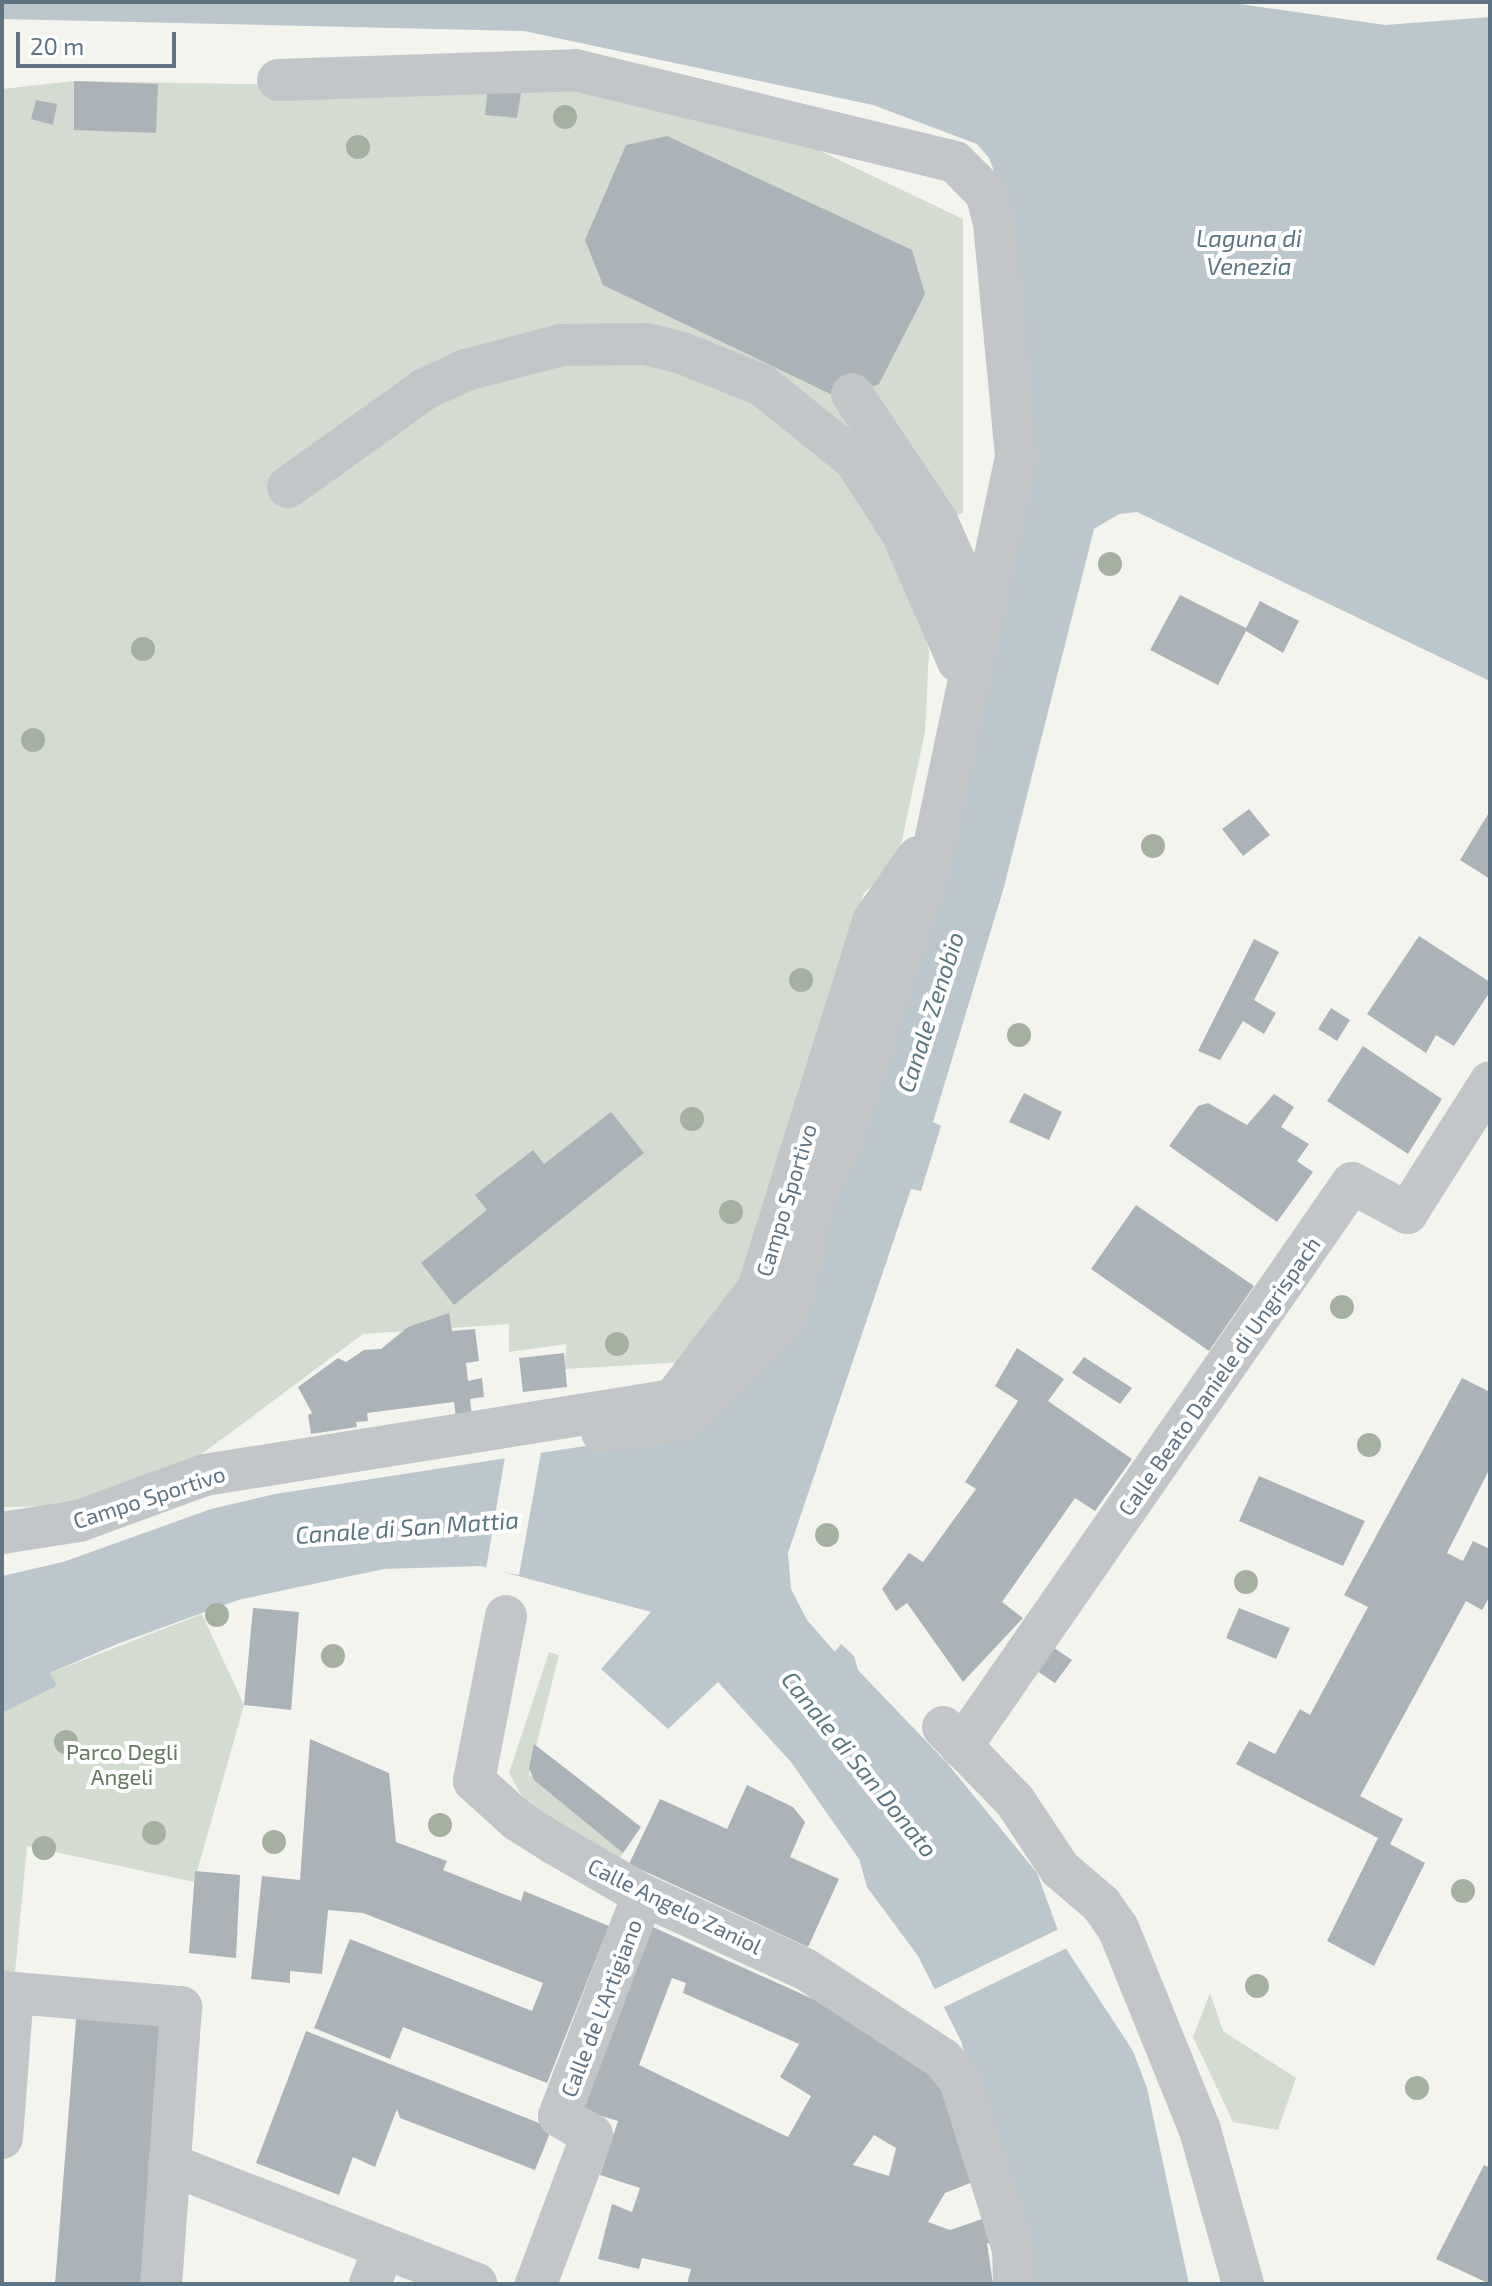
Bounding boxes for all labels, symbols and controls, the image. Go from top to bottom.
scale bar [20,16,180,66]
text: 20 m [30,31,84,60]
water label: Laguna di Venezia [1196,224,1302,280]
water label: Canale Zenobio [891,928,969,1096]
street label: Campo Sportivo [750,1120,822,1280]
street label: Calle Beato Daniele di Ungrispach [1112,1232,1326,1520]
street label: Campo Sportivo [70,1460,228,1534]
water label: Canale di San Mattia [294,1505,520,1549]
water label: Canale di San Donato [776,1665,944,1863]
park label: Parco Degli Angeli [66,1738,178,1790]
street label: Calle Angelo Zaniol [584,1852,766,1960]
street label: Calle de L'Artigiano [555,1915,647,2101]

